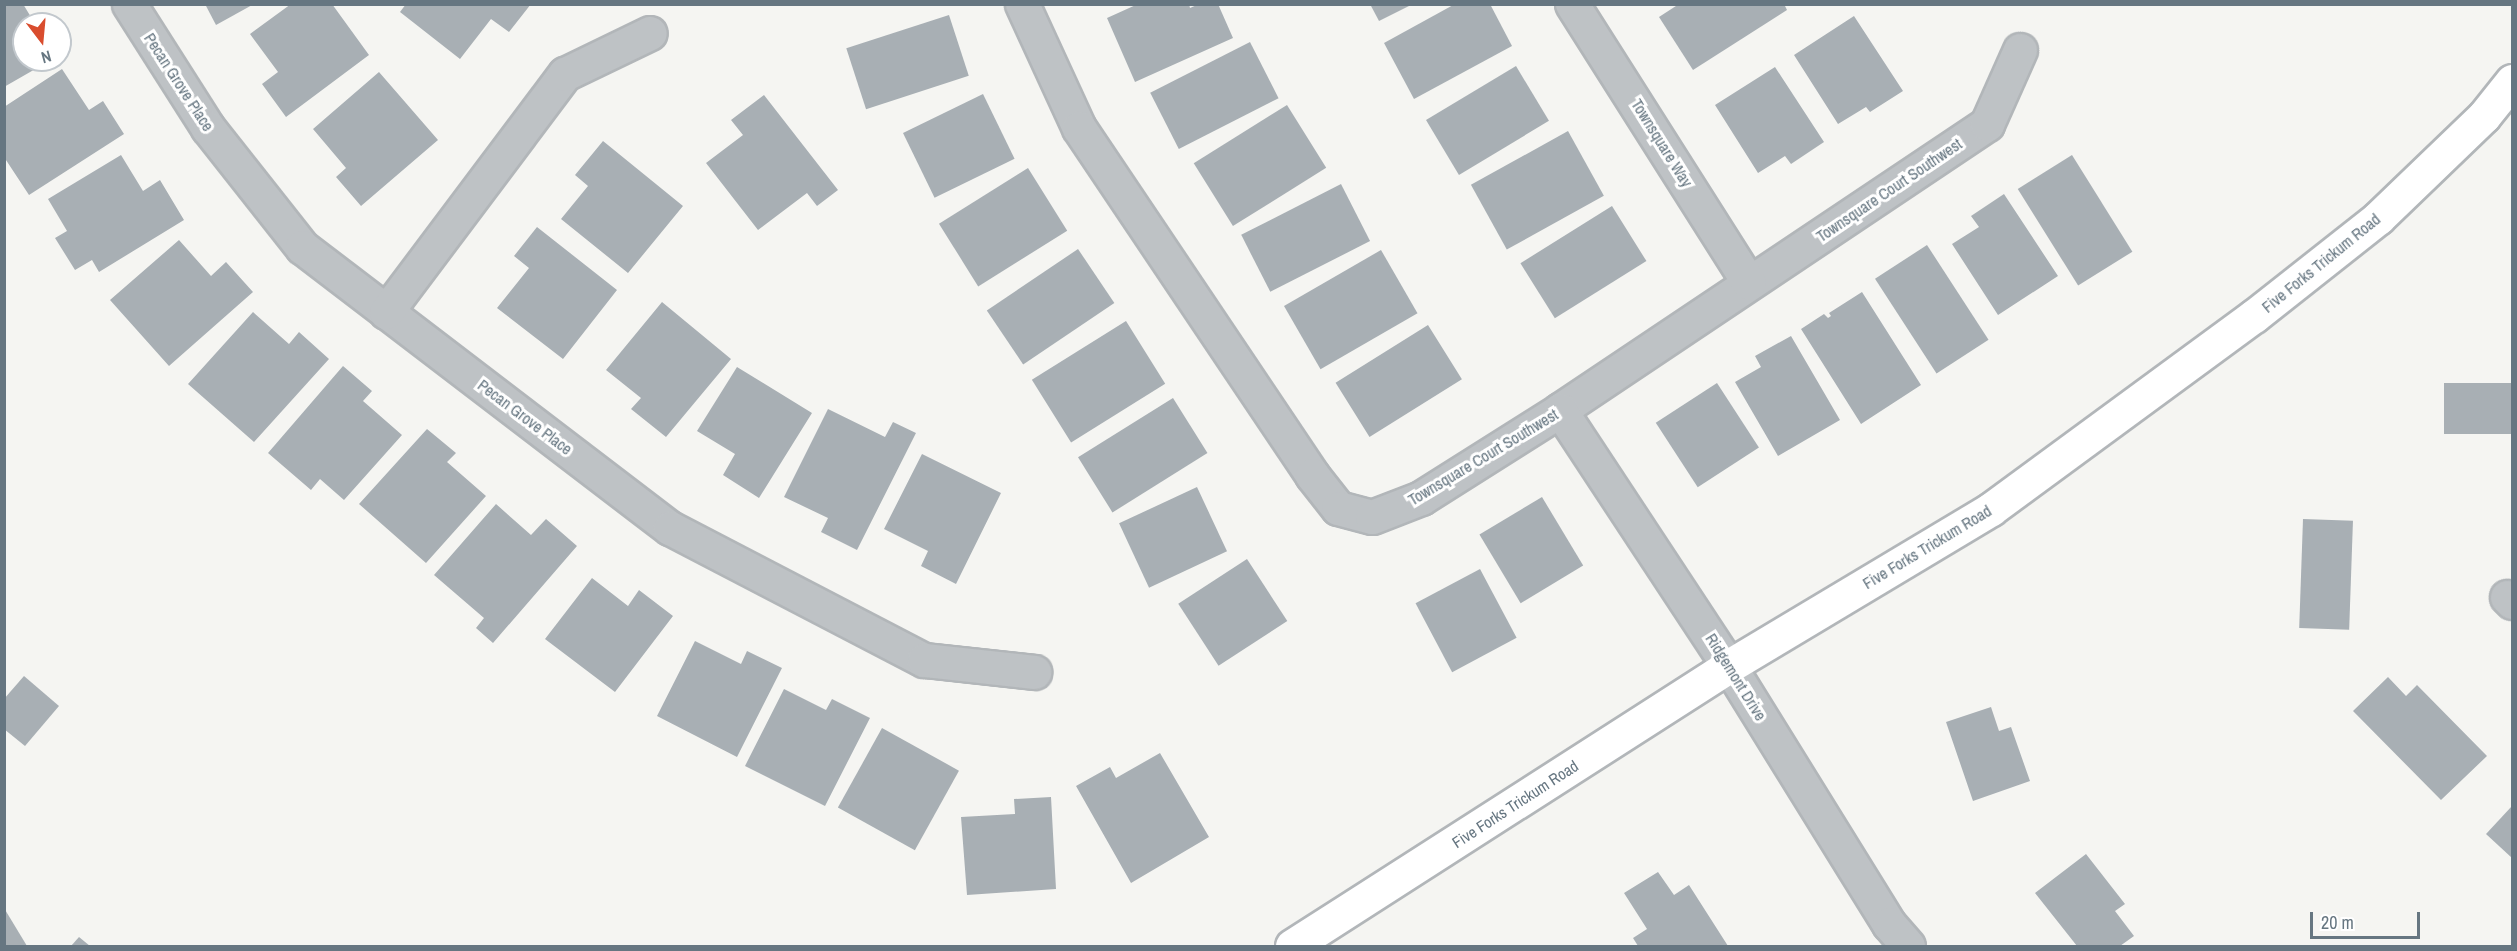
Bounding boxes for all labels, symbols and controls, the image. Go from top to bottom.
north arrow [12,12,72,72]
street label: Pecan Grove Place [140,29,218,135]
text: N [39,45,54,69]
street label: Townsquare Way [1627,95,1697,191]
street label: Townsquare Court Southwest [1813,134,1965,246]
street label: Five Forks Trickum Road [2258,209,2384,317]
street label: Pecan Grove Place [474,375,576,459]
street label: Townsquare Court Southwest [1405,405,1561,509]
street label: Five Forks Trickum Road [1859,501,1995,593]
street label: Ridgemont Drive [1702,630,1770,724]
street label: Five Forks Trickum Road [1448,756,1582,852]
scale bar [2313,900,2422,938]
text: 20 m [2321,910,2354,935]

